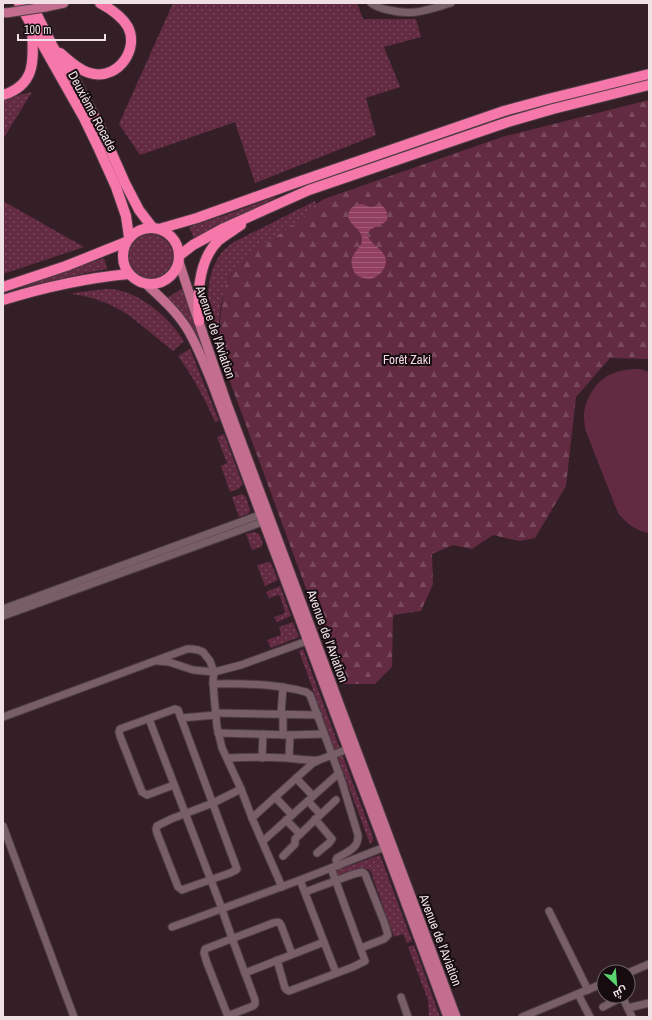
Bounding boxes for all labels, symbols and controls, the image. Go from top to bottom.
scale bar [18,16,105,42]
text: 100 m [24,22,51,38]
street label: Deuxième Rocade [64,68,121,154]
street label: Avenue de l'Aviation [191,283,239,381]
park label: Forêt Zaki [383,351,431,368]
street label: Avenue de l'Aviation [303,587,352,685]
street label: Avenue de l'Aviation [415,891,466,989]
north arrow [596,964,636,1004]
text: ش [611,984,630,1002]

